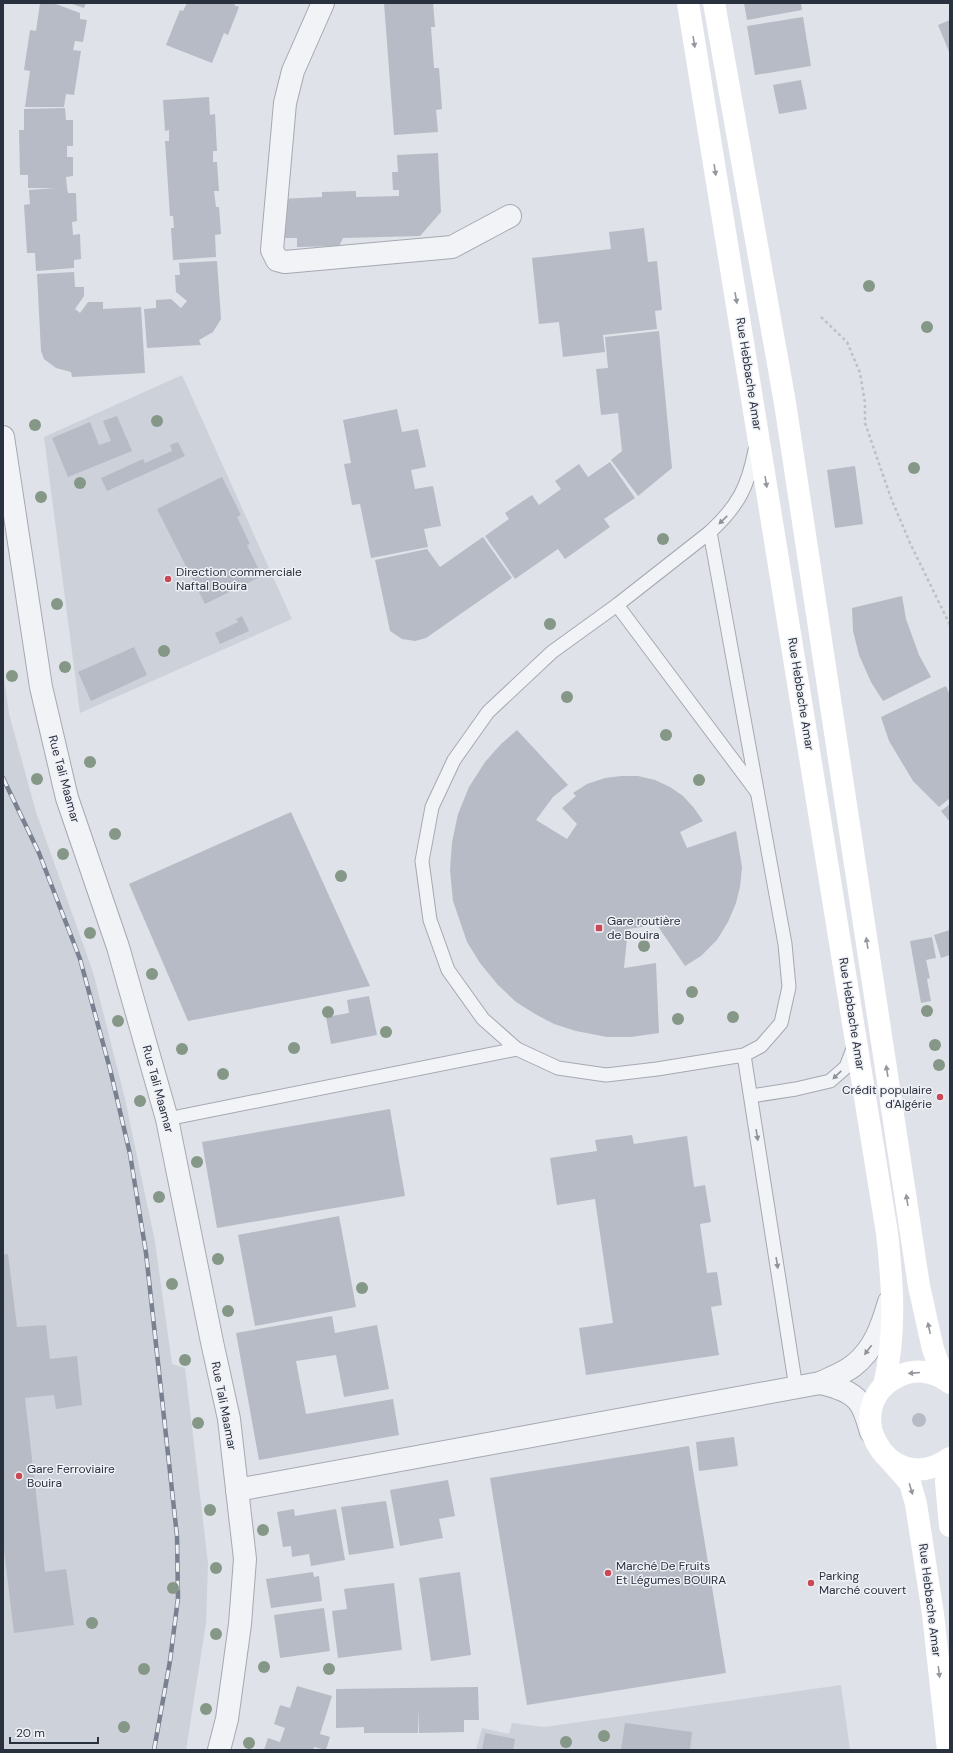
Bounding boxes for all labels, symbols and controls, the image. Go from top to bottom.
one-way arrow [691,35,697,48]
one-way arrow [712,164,718,176]
one-way arrow [734,292,740,304]
street label: Rue Hebbache Amar [732,316,766,432]
one-way arrow [763,476,769,488]
one-way arrow [718,515,728,525]
place label: Direction commerciale Naftal Bouira [176,564,302,594]
marker: Direction commerciale Naftal Bouira [163,574,173,584]
street label: Rue Hebbache Amar [784,636,818,752]
street label: Rue Tali Maamar [45,733,84,825]
place label: Gare routière de Bouira [607,913,681,943]
marker: Gare routière de Bouira [594,923,604,933]
one-way arrow [864,937,870,949]
street label: Rue Hebbache Amar [835,956,869,1072]
street label: Rue Tali Maamar [139,1043,178,1135]
one-way arrow [884,1065,890,1078]
one-way arrow [832,1070,842,1080]
place label: Crédit populaire d'Algérie [842,1082,932,1112]
marker: Crédit populaire d'Algérie [935,1092,945,1102]
one-way arrow [754,1129,760,1141]
one-way arrow [904,1194,910,1206]
one-way arrow [774,1257,780,1269]
one-way arrow [925,1322,931,1334]
one-way arrow [864,1344,872,1355]
street label: Rue Tali Maamar [208,1360,241,1452]
one-way arrow [908,1369,920,1376]
place label: Gare Ferroviaire Bouira [27,1461,115,1491]
marker: Gare Ferroviaire Bouira [14,1471,24,1481]
one-way arrow [908,1483,914,1495]
street label: Rue Hebbache Amar [915,1542,945,1658]
place label: Marché De Fruits Et Légumes BOUIRA [616,1558,726,1588]
marker: Marché De Fruits Et Légumes BOUIRA [603,1568,613,1578]
place label: Parking Marché couvert [819,1568,907,1598]
marker: Parking Marché couvert [806,1578,816,1588]
one-way arrow [936,1666,942,1678]
scale bar [10,1719,98,1745]
text: 20 m [16,1725,45,1741]

